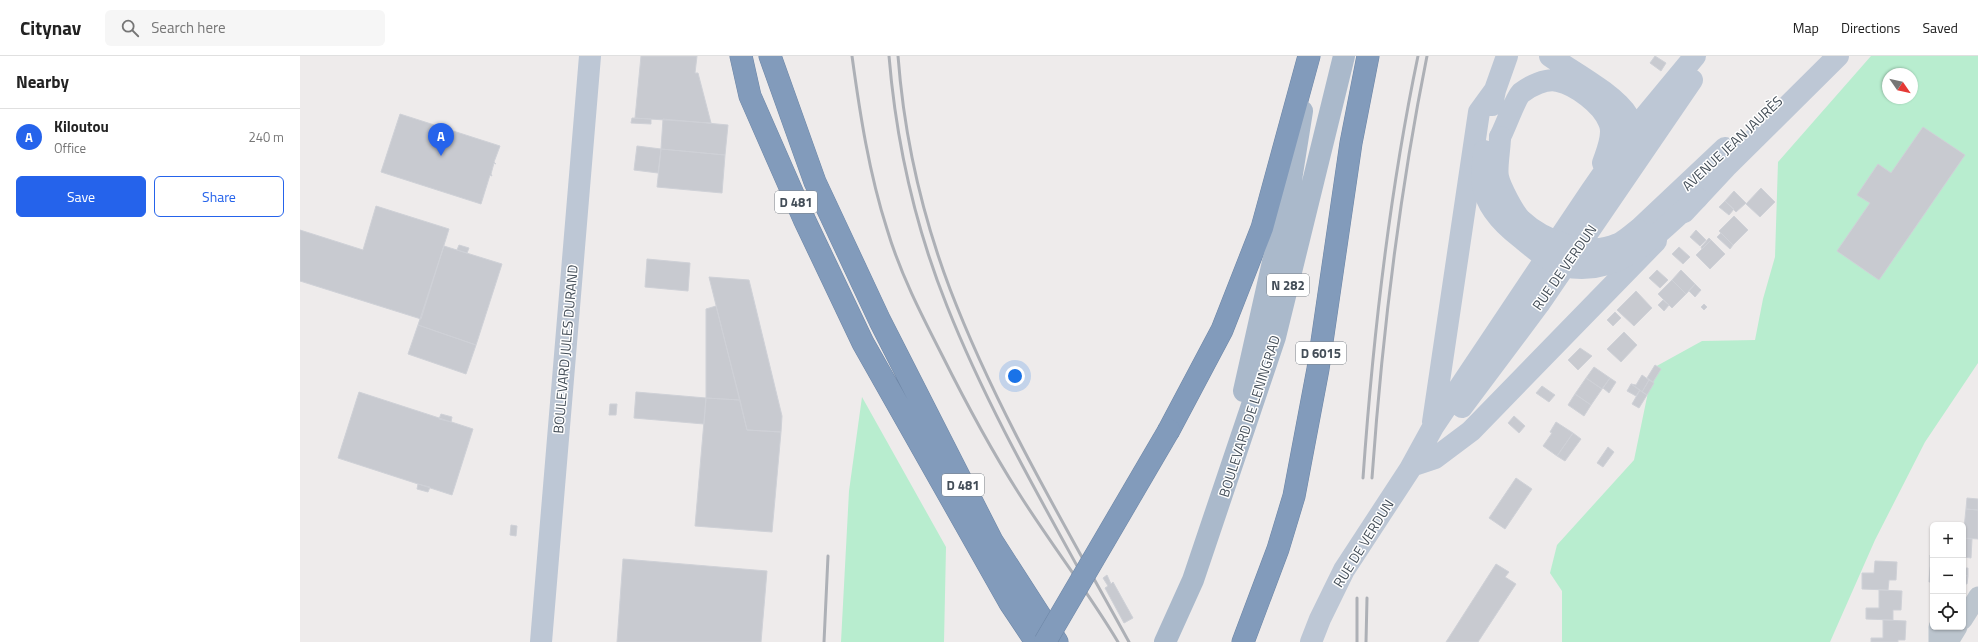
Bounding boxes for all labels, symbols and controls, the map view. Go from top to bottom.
search box [105,10,385,46]
text: Citynav [20,13,81,42]
text: Search here [151,16,226,39]
icon: search [119,17,141,39]
text: Map [1793,17,1819,38]
text: Directions [1841,17,1900,38]
text: Saved [1922,17,1958,38]
north arrow [1882,68,1918,104]
text: Nearby [16,69,69,95]
street label: AVENUE JEAN JAURÈS [1677,91,1787,195]
text: Kiloutou [54,115,109,138]
pin: A [428,123,454,156]
text: A [25,127,33,147]
text: 240 m [248,127,284,147]
text: Office [54,138,86,158]
button: Save [16,176,146,217]
button: Share [154,176,284,217]
road number: D 481 [775,191,817,213]
street label: RUE DE VERDUN [1527,220,1601,314]
street label: BOULEVARD JULES DURAND [547,264,583,434]
road number: N 282 [1267,274,1309,296]
street label: BOULEVARD DE LENINGRAD [1213,332,1285,500]
road number: D 6015 [1296,342,1346,364]
your location [1005,366,1025,386]
road number: D 481 [942,474,984,496]
street label: RUE DE VERDUN [1328,495,1398,591]
map controls [1930,522,1966,630]
button: + [1930,522,1966,558]
button: − [1930,558,1966,594]
button: locate [1930,594,1966,630]

